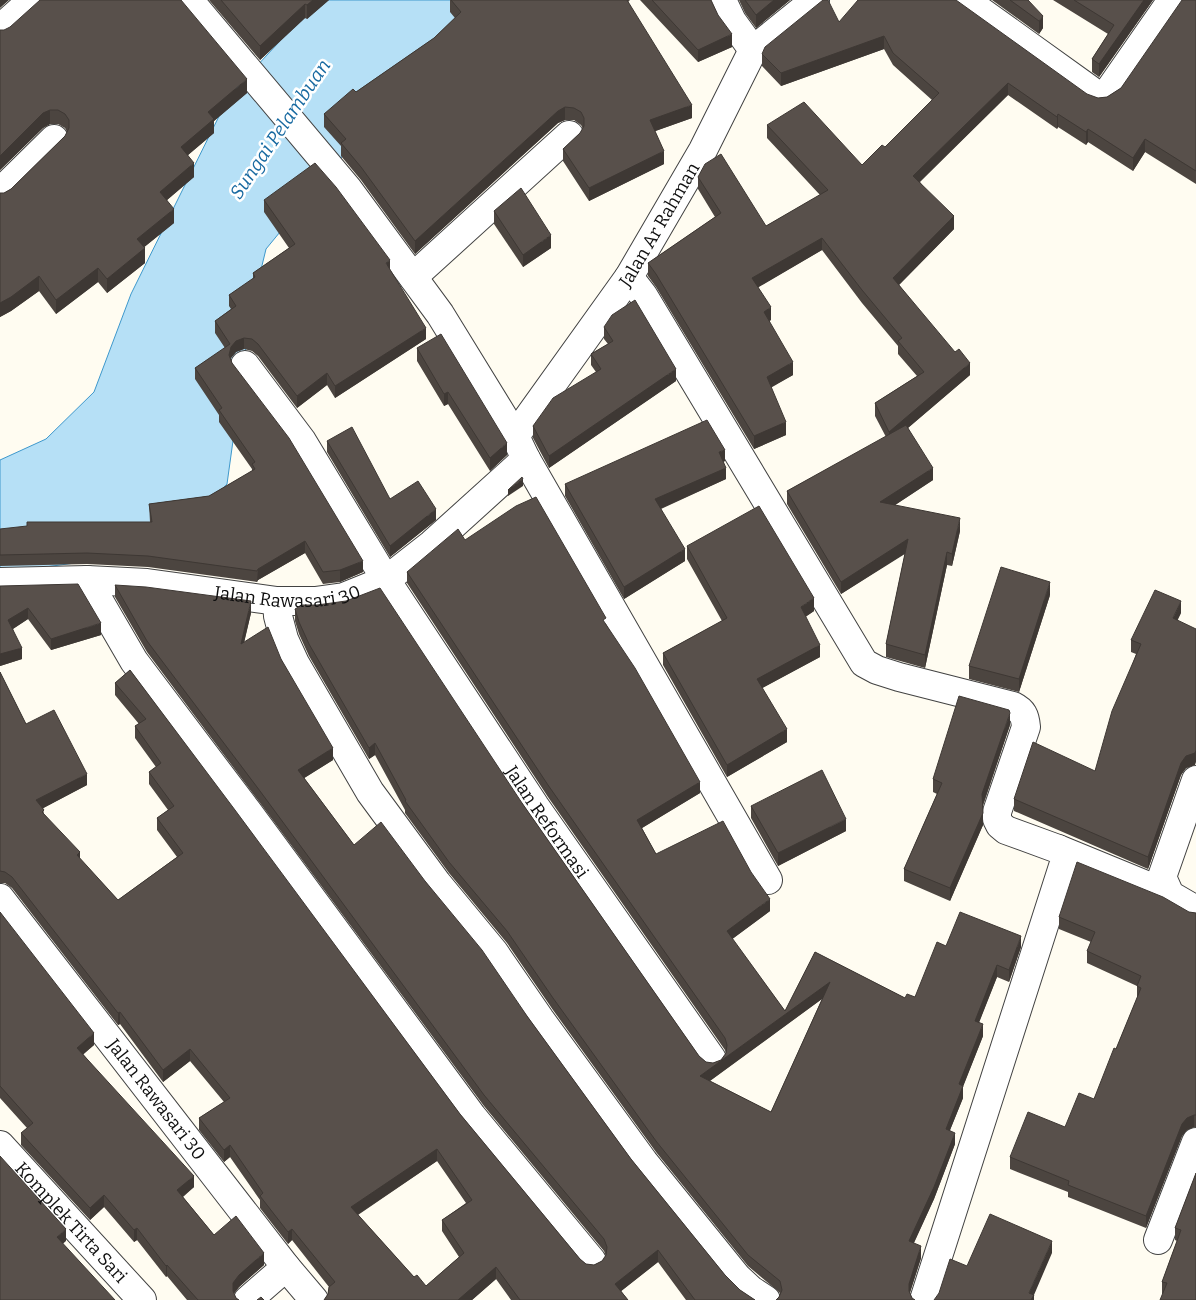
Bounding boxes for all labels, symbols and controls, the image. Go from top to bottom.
water label: Sungai Pelambuan [225,55,335,203]
street label: Jalan Ar Rahman [614,158,705,292]
street label: Jalan Rawasari 30 [212,580,364,612]
street label: Jalan Reformasi [500,761,593,883]
street label: Jalan Rawasari 30 [102,1034,210,1164]
street label: Komplek Tirta Sari [10,1158,132,1287]

